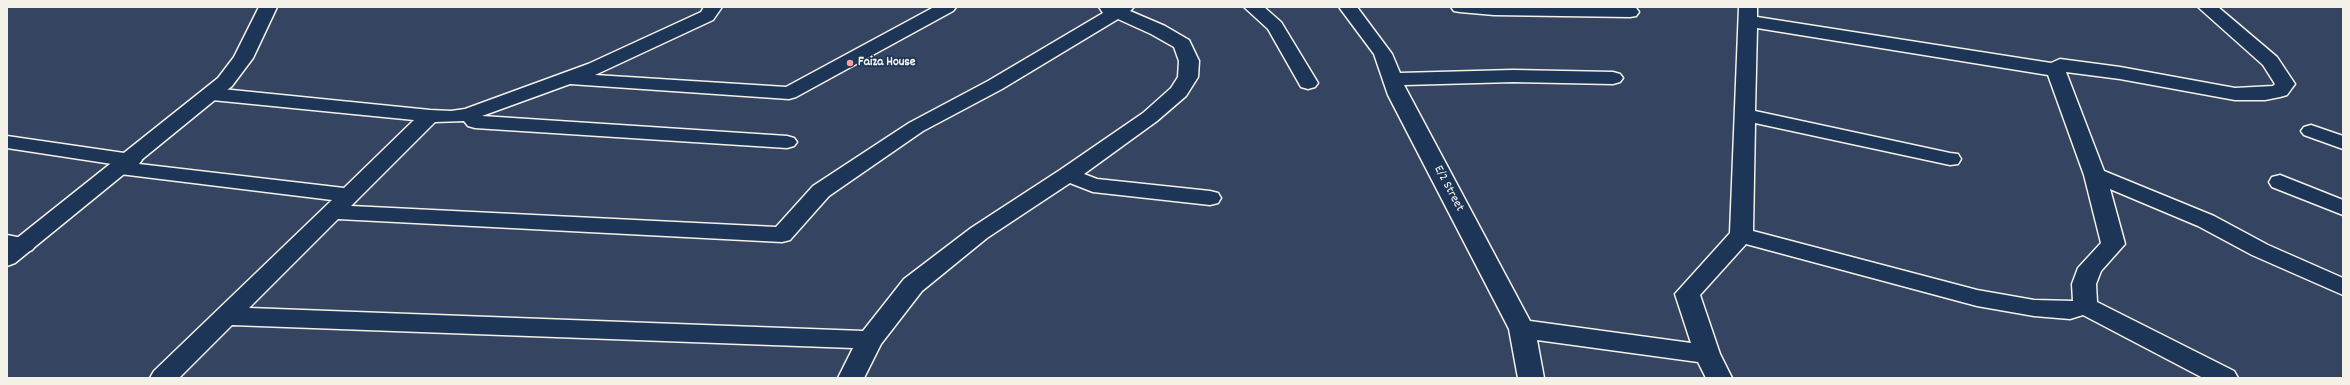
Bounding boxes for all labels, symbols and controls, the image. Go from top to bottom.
place label: Faiza House [858,55,916,71]
marker: Faiza House [845,58,855,68]
street label: E/2 Street [1429,163,1467,215]

